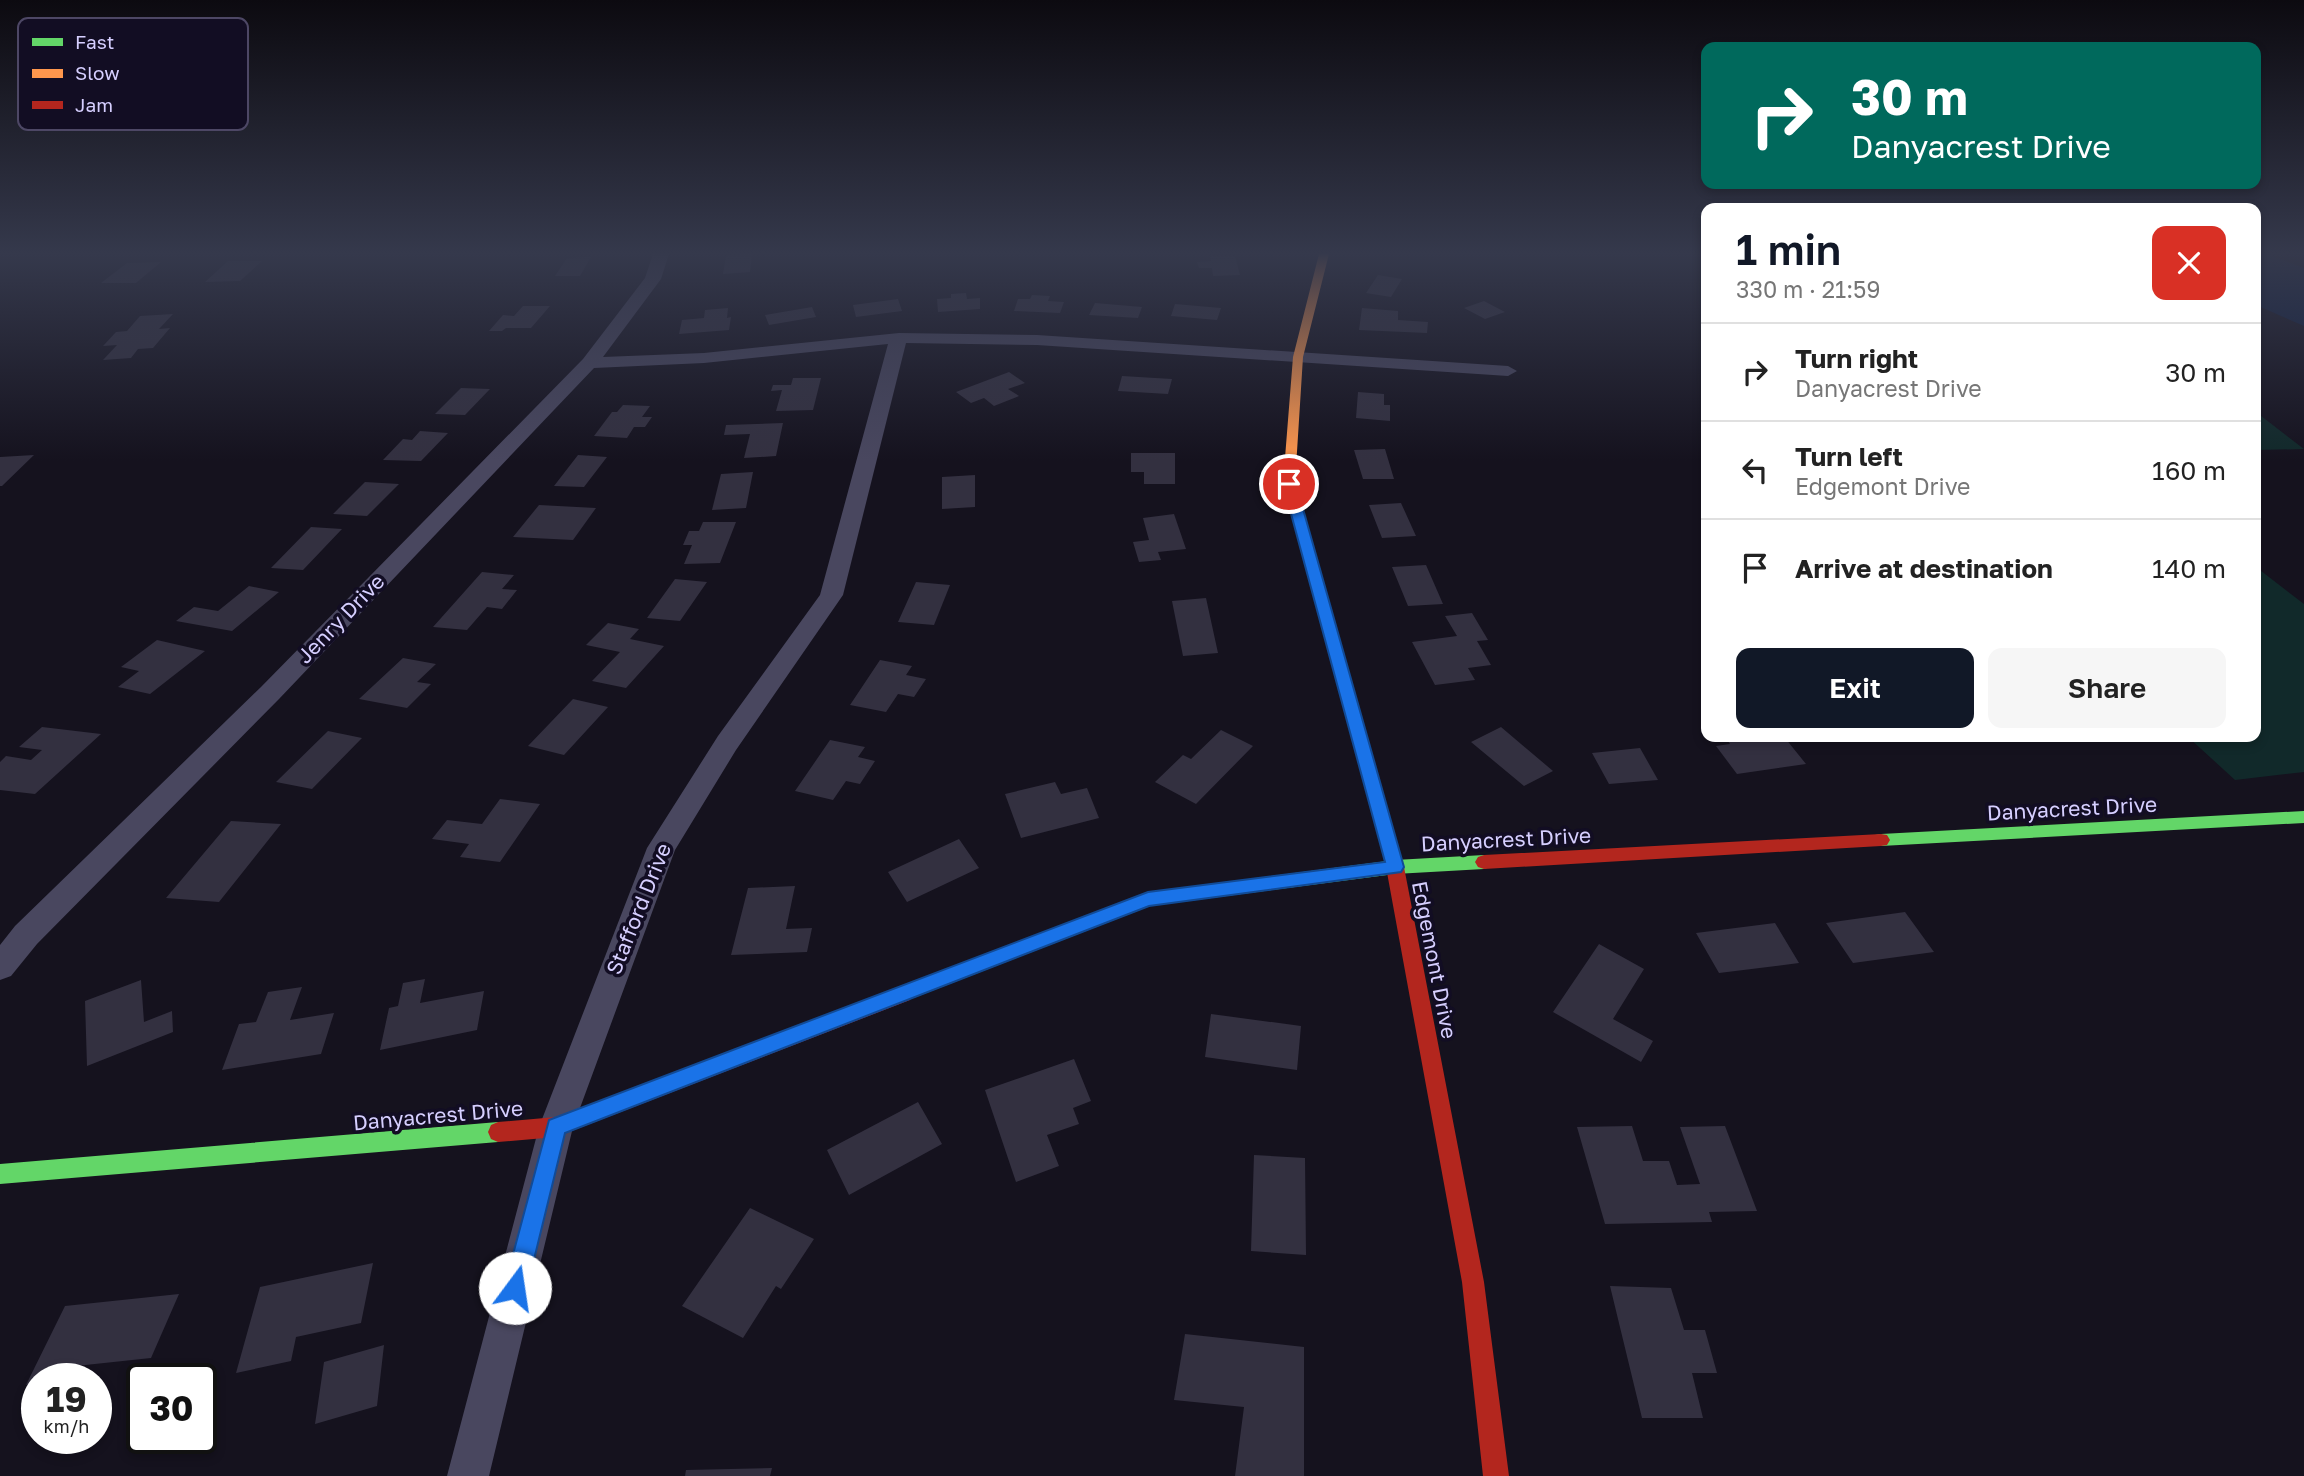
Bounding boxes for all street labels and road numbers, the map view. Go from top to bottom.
street label: Jenry Drive [291,568,389,669]
street label: Danyacrest Drive [1986,791,2158,825]
street label: Danyacrest Drive [1420,822,1592,856]
street label: Stafford Drive [600,839,676,978]
street label: Edgemont Drive [1407,879,1463,1041]
street label: Danyacrest Drive [352,1095,524,1135]

